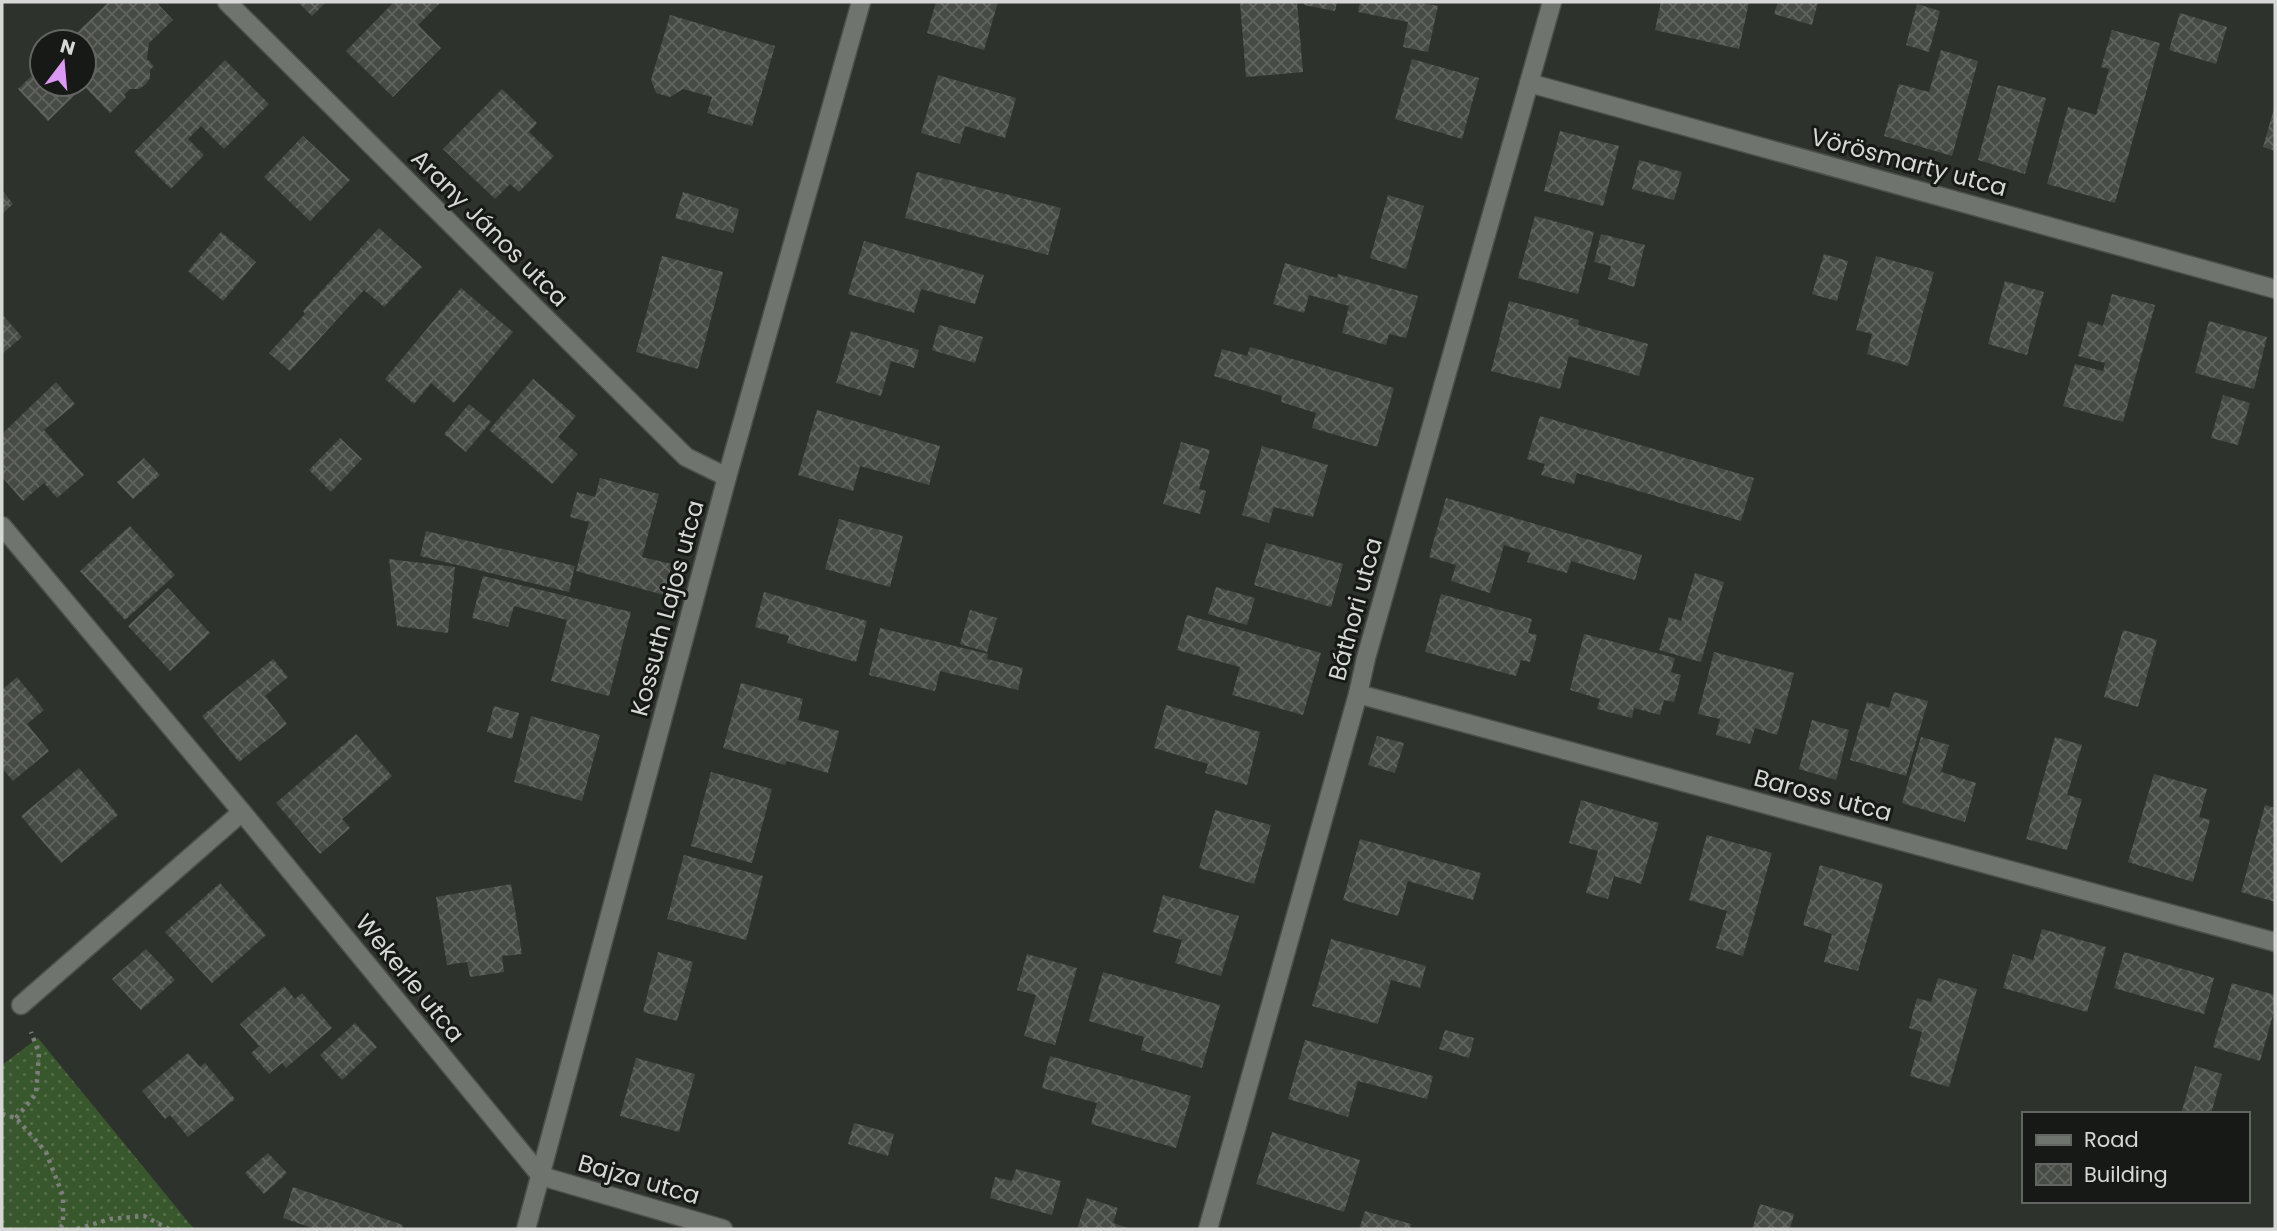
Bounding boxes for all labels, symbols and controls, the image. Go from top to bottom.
north arrow [28,28,98,98]
text: N [57,32,78,62]
street label: Vörösmarty utca [1807,120,2011,204]
street label: Arany János utca [404,142,576,314]
street label: Kossuth Lajos utca [622,496,712,720]
street label: Báthori utca [1320,534,1390,684]
street label: Baross utca [1750,761,1896,829]
street label: Wekerle utca [348,907,472,1049]
legend [2022,1112,2249,1203]
text: Road [2084,1125,2139,1154]
street label: Bajza utca [574,1146,704,1212]
text: Building [2084,1160,2168,1189]

